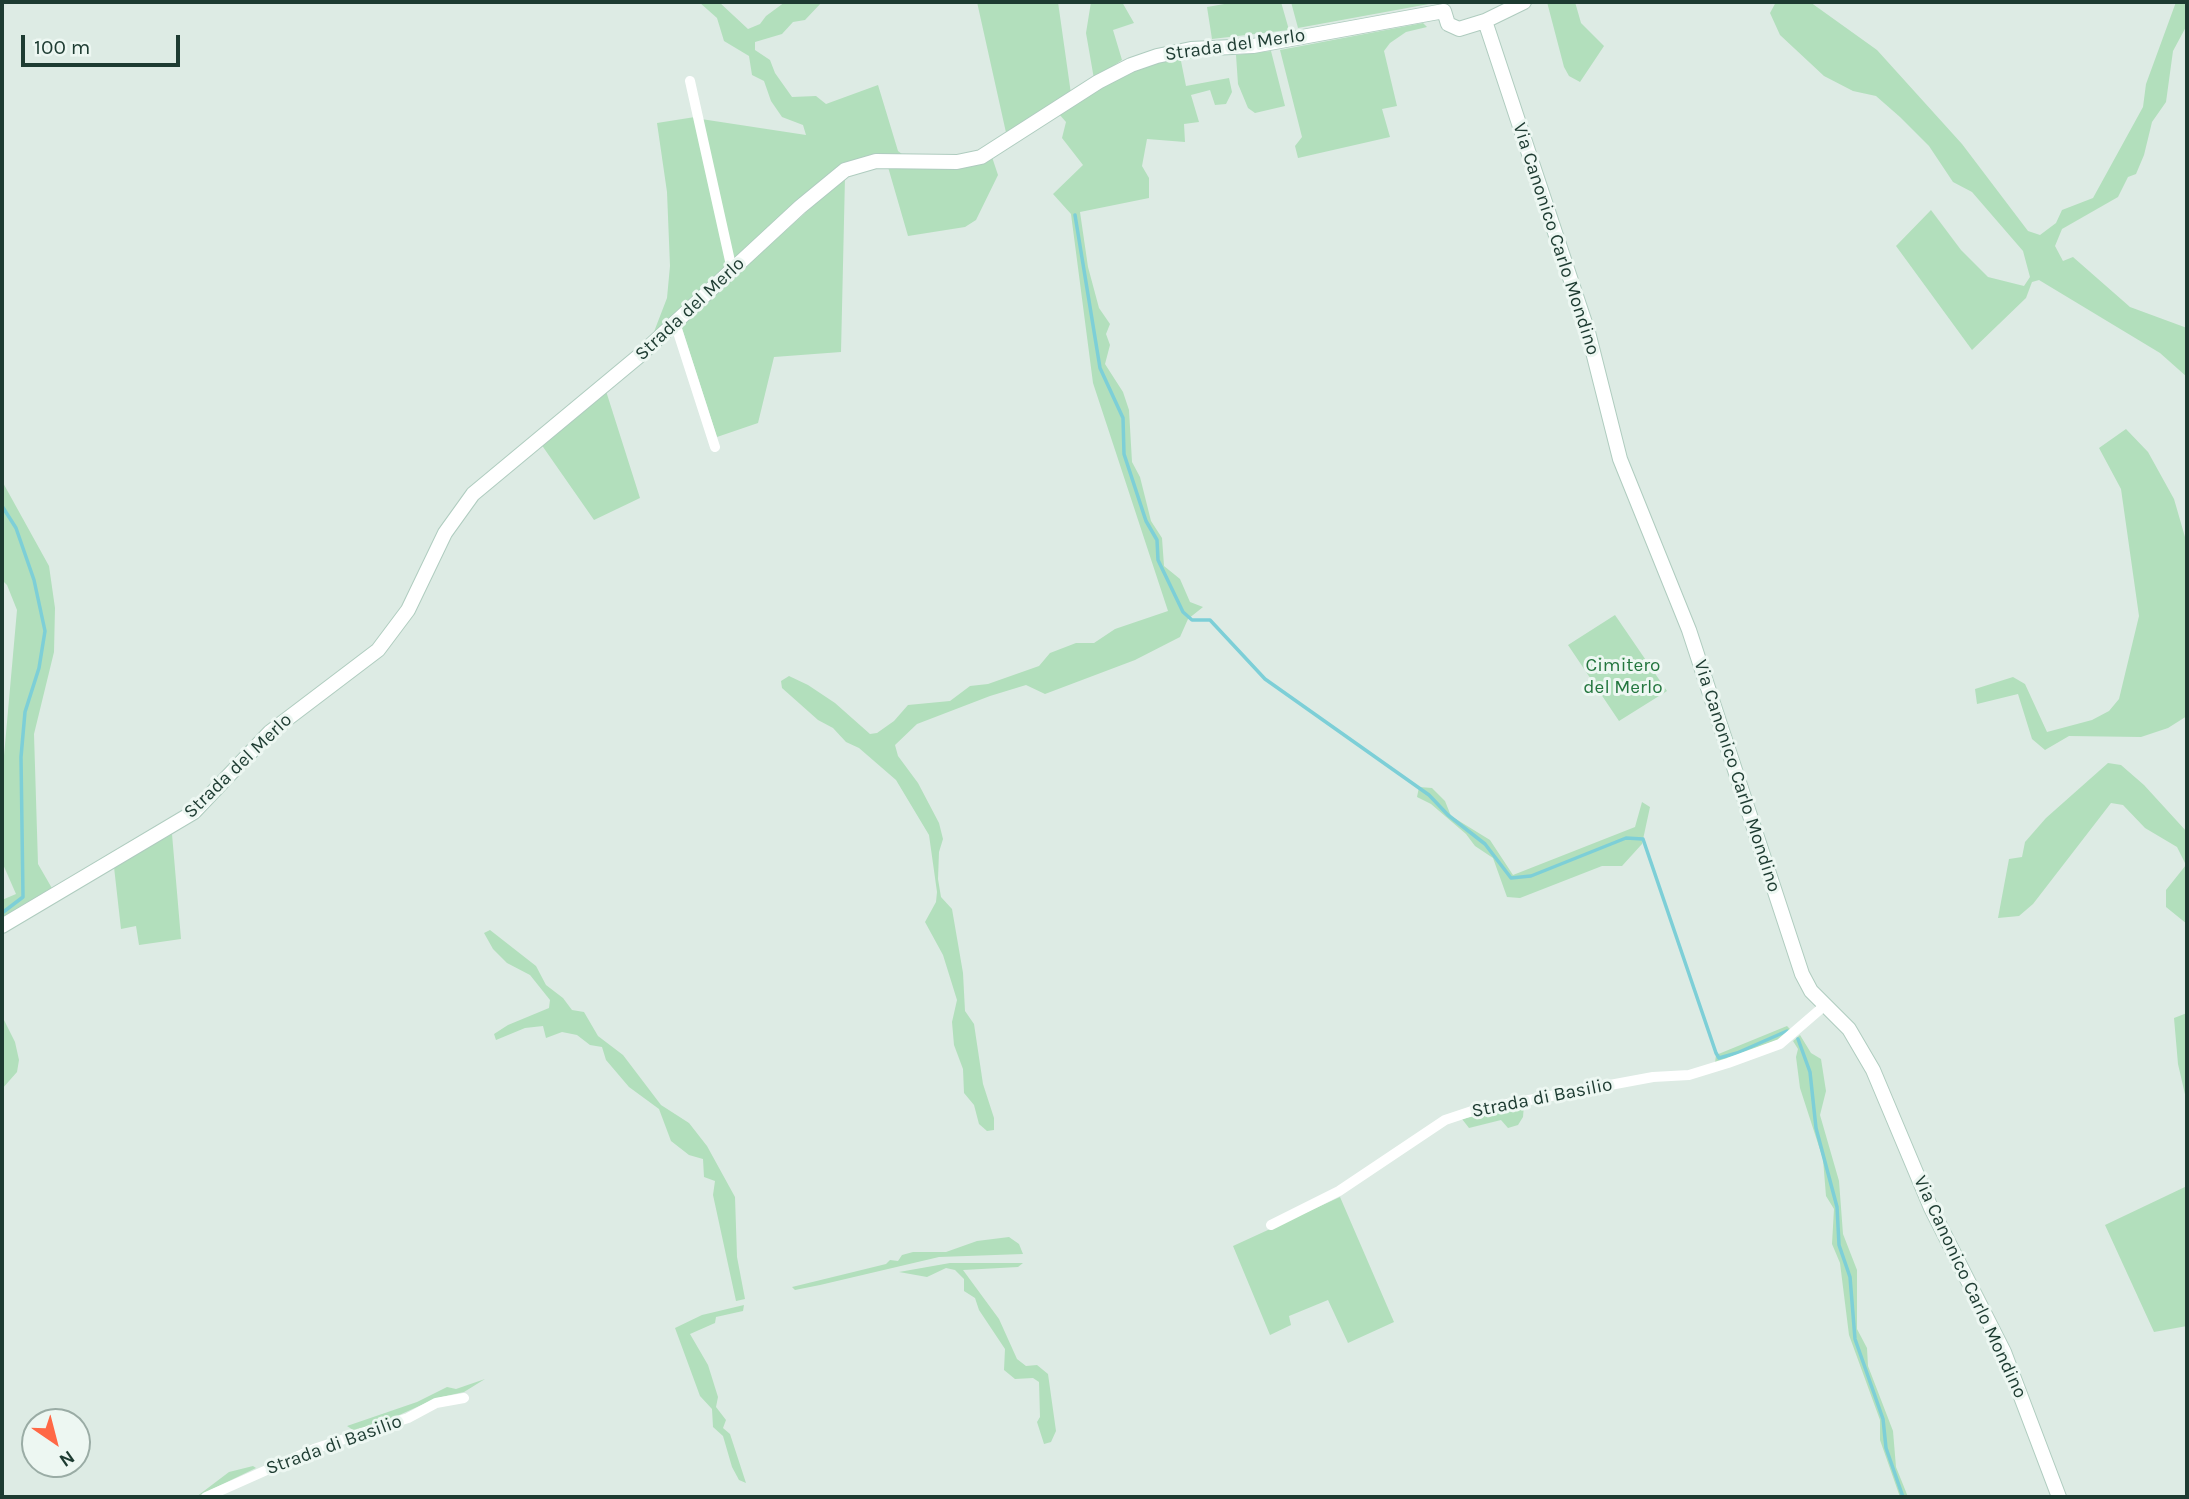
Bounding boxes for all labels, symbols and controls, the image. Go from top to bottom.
scale bar [24,21,184,65]
street label: Strada del Merlo [1163,24,1307,66]
text: 100 m [34,35,91,59]
street label: Via Canonico Carlo Mondino [1508,120,1604,358]
street label: Strada del Merlo [630,252,750,366]
park label: Cimitero del Merlo [1583,655,1663,699]
street label: Via Canonico Carlo Mondino [1689,657,1785,895]
street label: Strada del Merlo [179,709,297,823]
street label: Strada di Basilio [1470,1073,1614,1123]
street label: Via Canonico Carlo Mondino [1908,1172,2032,1402]
north arrow [21,1408,91,1478]
street label: Strada di Basilio [263,1410,405,1480]
text: N [55,1446,79,1471]

